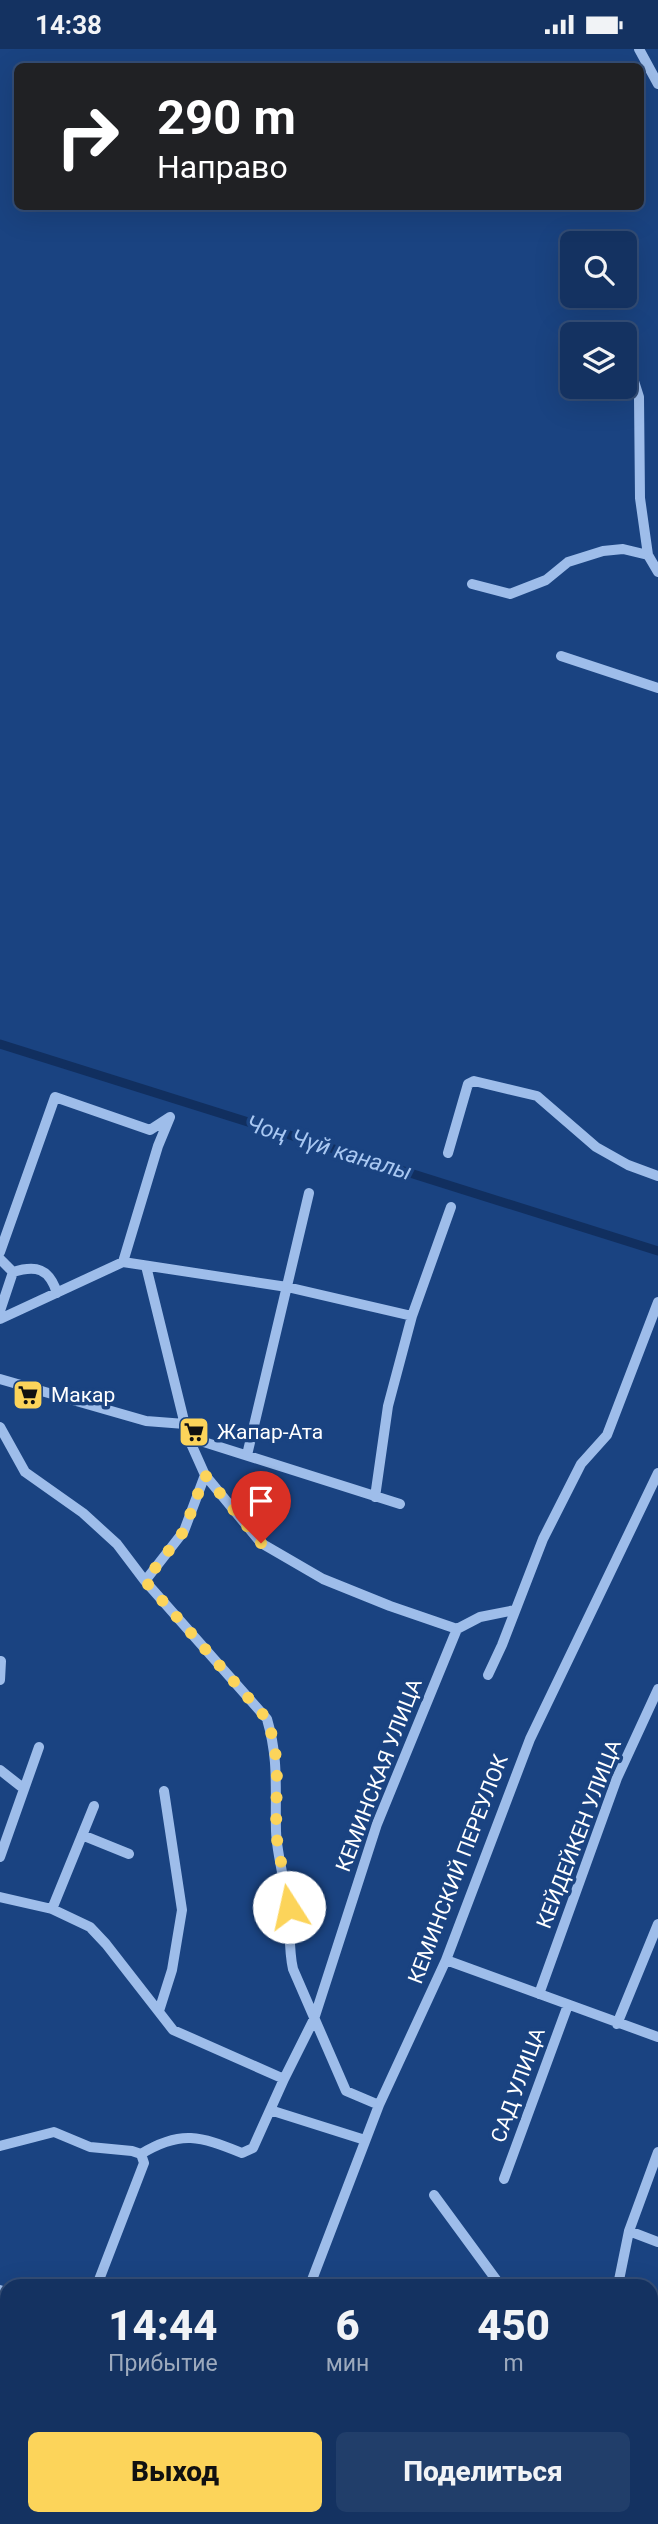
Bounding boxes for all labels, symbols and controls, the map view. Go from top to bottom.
text: 14:38 [35,10,102,40]
text: 290 m [157,89,296,146]
icon: right [42,91,133,182]
text: Направо [157,148,288,186]
map controls [560,231,637,399]
button: search [560,231,637,308]
button: layers [560,322,637,399]
water label: Чоң Чүй каналы [243,1110,415,1186]
supermarket icon: Макар [11,1378,45,1412]
place label: Макар [51,1383,115,1407]
supermarket icon: Жапар-Ата [177,1415,211,1449]
place label: Жапар-Ата [217,1420,323,1444]
pin [231,1471,291,1543]
icon: arrive [242,1482,280,1520]
street label: КЕМИНСКАЯ УЛИЦА [331,1675,427,1875]
street label: КЕЙДЕЙКЕН УЛИЦА [532,1736,626,1932]
street label: КЕМИНСКИЙ ПЕРЕУЛОК [403,1751,513,1987]
position arrow [252,1870,326,1944]
street label: САД УЛИЦА [486,2024,550,2146]
text: 14:44 [108,2301,217,2350]
text: 6 [335,2301,360,2350]
text: 450 [477,2301,550,2350]
text: Прибытие [108,2350,218,2377]
text: мин [326,2350,369,2377]
text: m [504,2350,524,2377]
button: Выход [28,2432,322,2512]
button: Поделиться [336,2432,630,2512]

